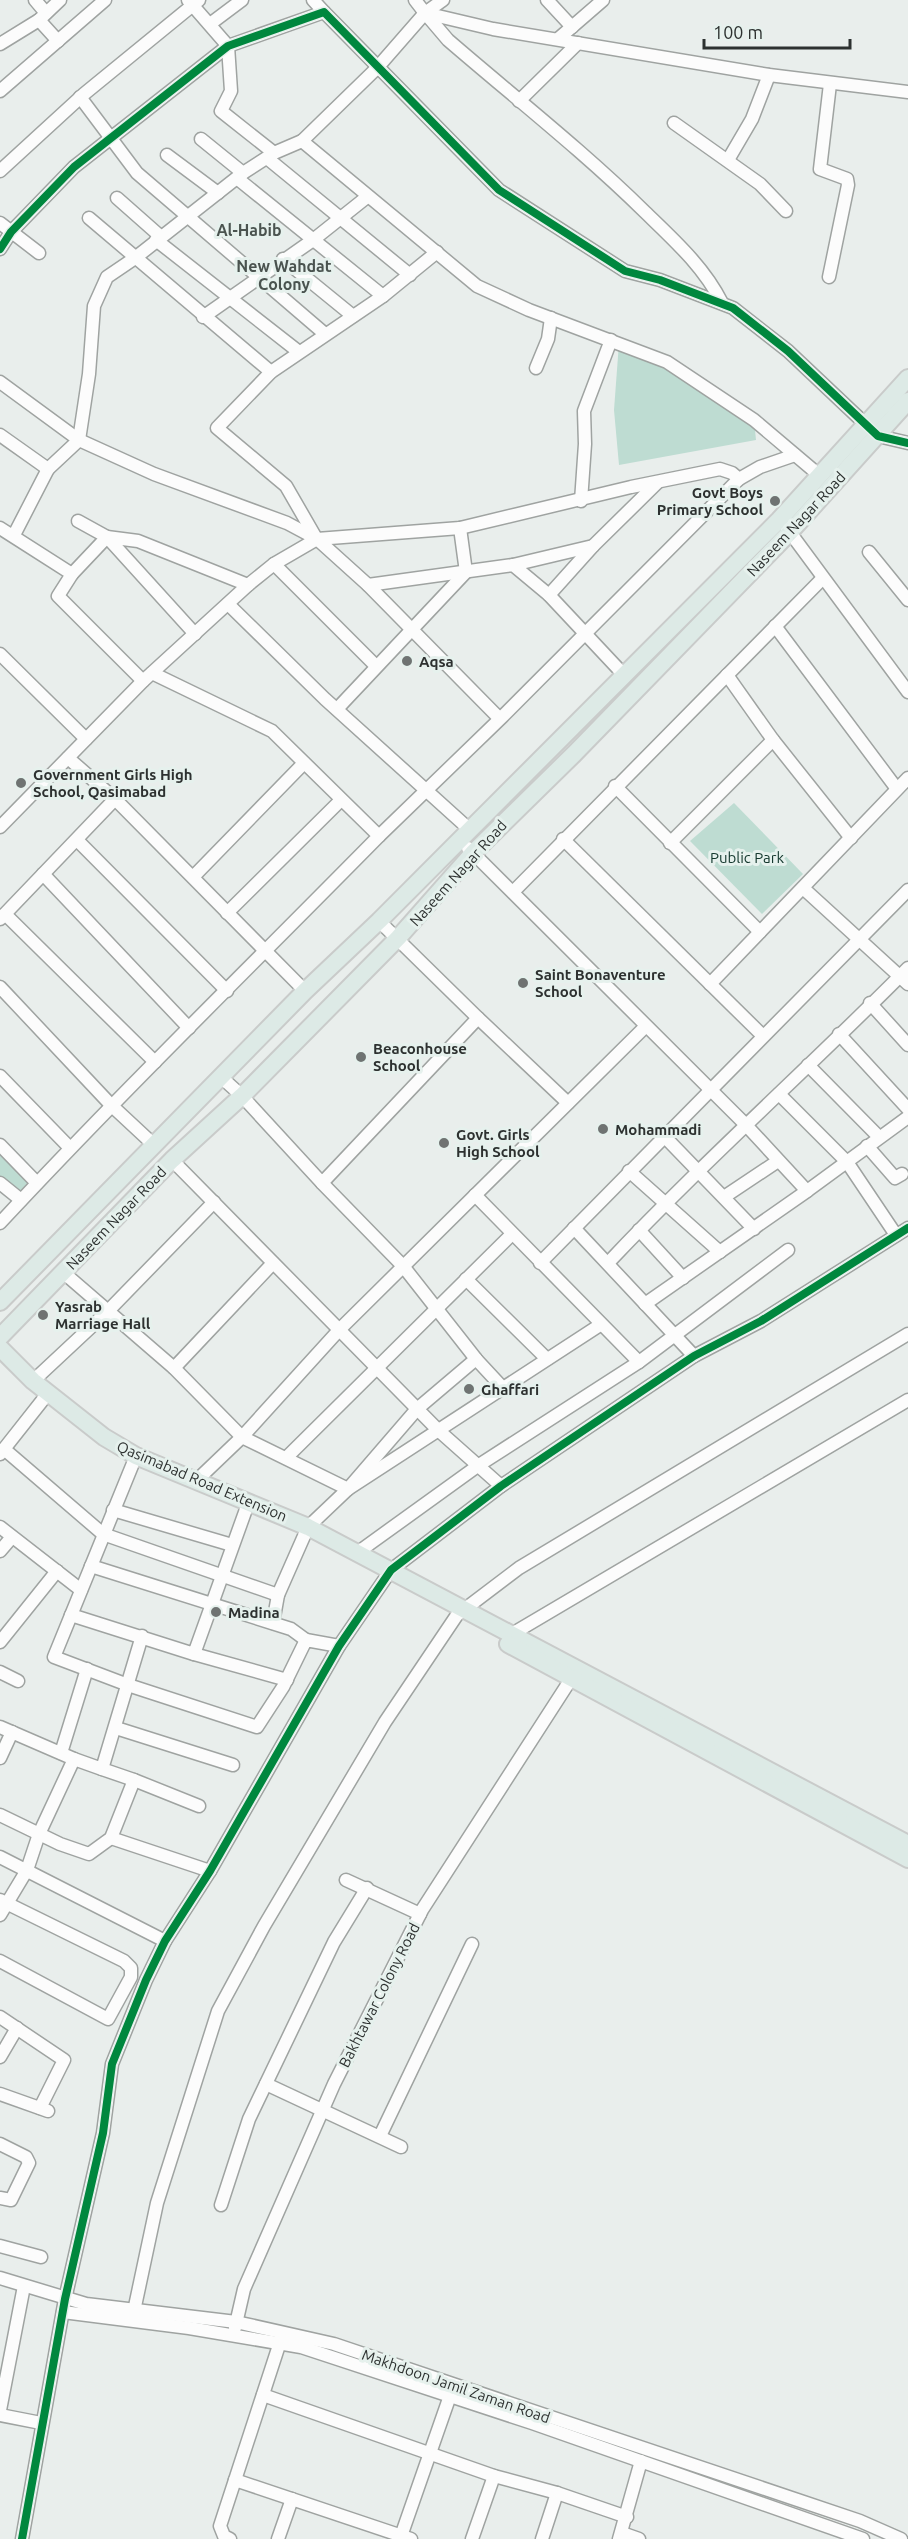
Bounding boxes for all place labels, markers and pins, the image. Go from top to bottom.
place label: Govt Boys Primary School [657,484,763,518]
marker: Govt Boys Primary School [768,494,782,508]
place label: Aqsa [419,653,454,670]
marker: Aqsa [400,654,414,668]
place label: Government Girls High School, Qasimabad [33,766,193,800]
marker: Government Girls High School, Qasimabad [14,776,28,790]
place label: Saint Bonaventure School [535,966,666,1000]
marker: Saint Bonaventure School [516,976,530,990]
place label: Beaconhouse School [373,1040,467,1074]
marker: Beaconhouse School [354,1050,368,1064]
place label: Mohammadi [615,1121,701,1138]
marker: Mohammadi [596,1122,610,1136]
place label: Govt. Girls High School [456,1126,540,1160]
marker: Govt. Girls High School [437,1136,451,1150]
place label: Yasrab Marriage Hall [55,1298,151,1332]
marker: Yasrab Marriage Hall [36,1308,50,1322]
place label: Ghaffari [481,1381,539,1398]
marker: Ghaffari [462,1382,476,1396]
place label: Madina [228,1604,280,1621]
marker: Madina [209,1605,223,1619]

